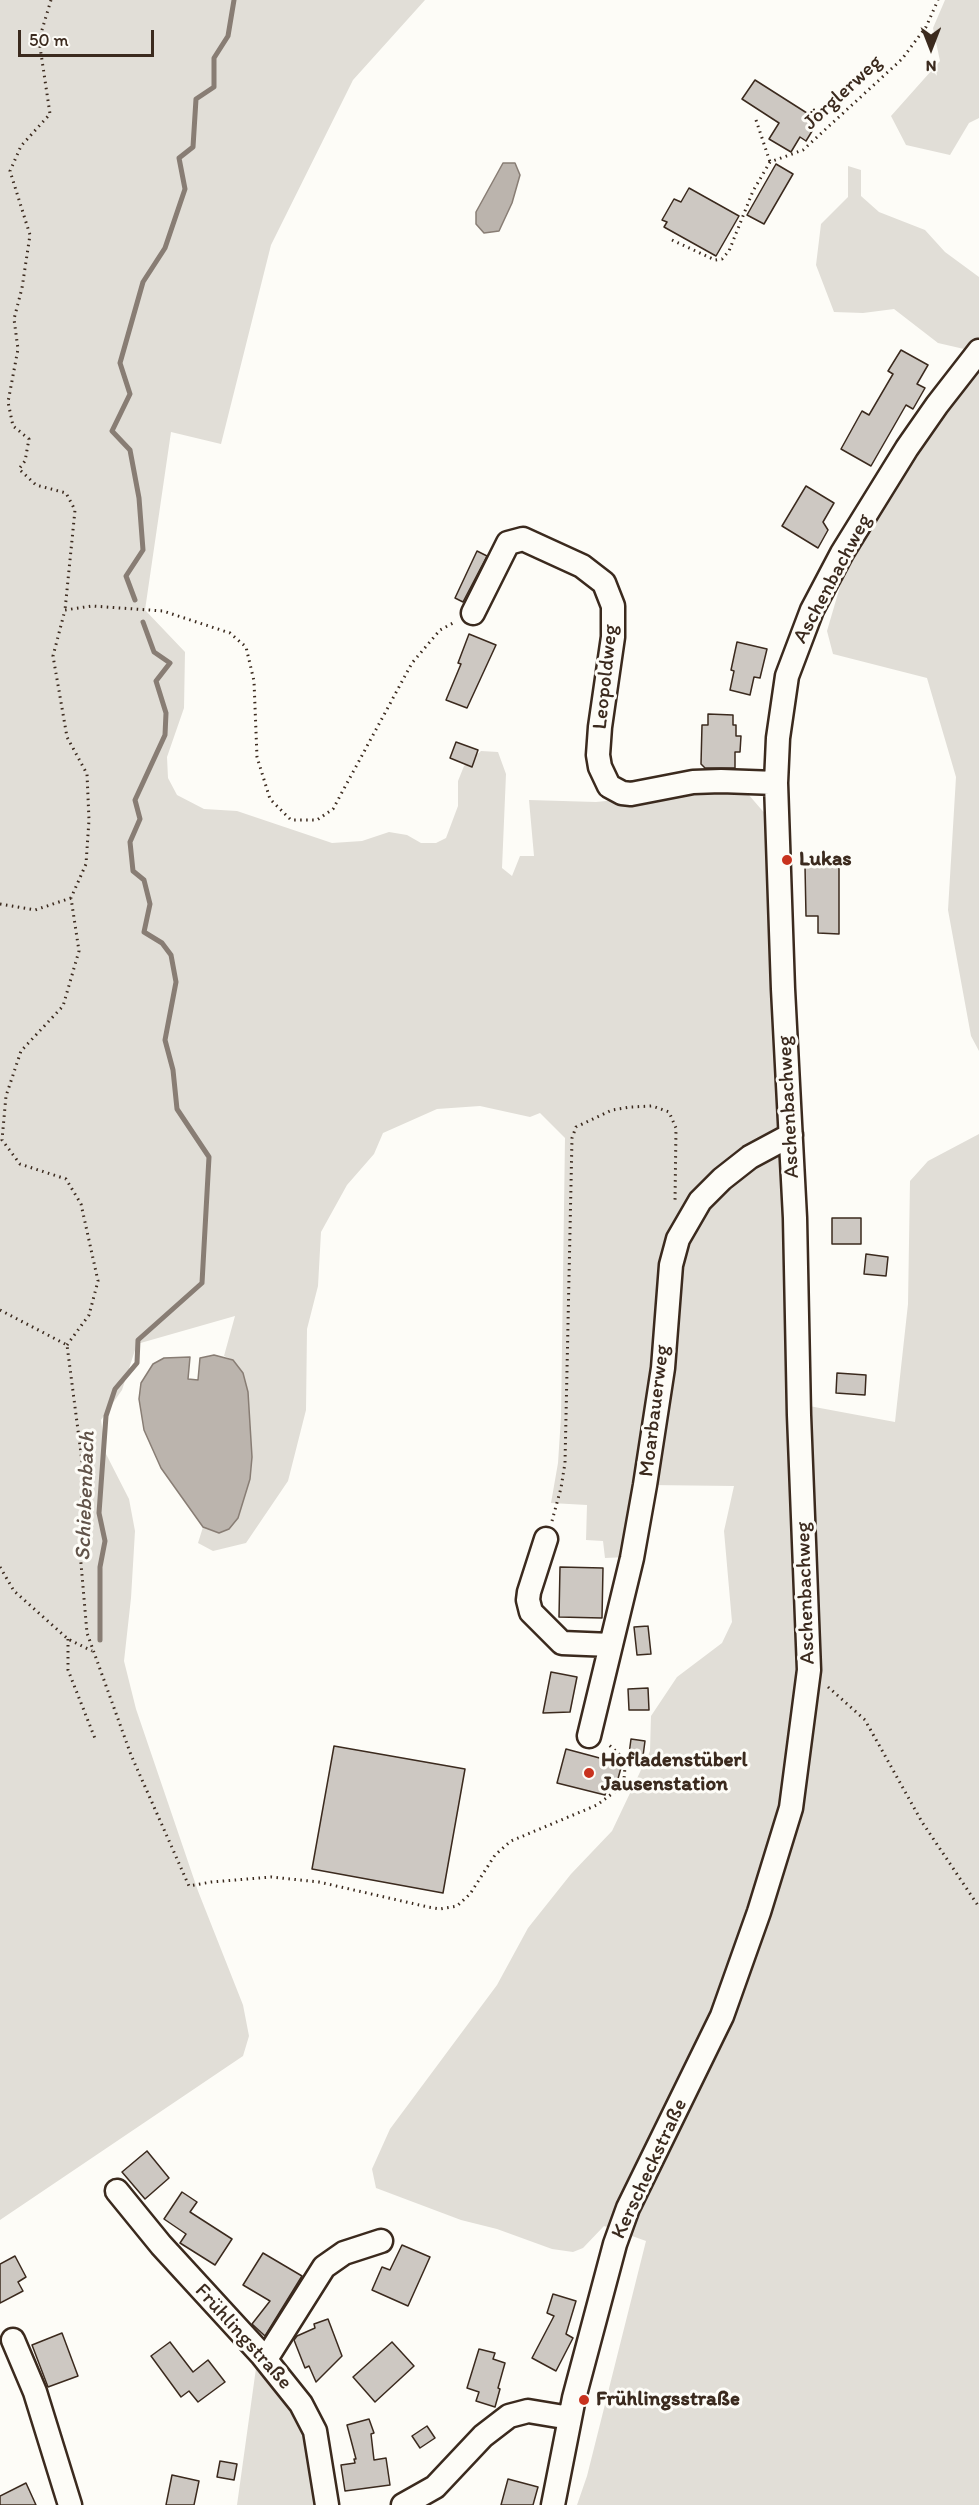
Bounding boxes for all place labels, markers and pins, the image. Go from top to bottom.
place label: Lukas [799,847,852,873]
marker: Lukas [780,853,794,867]
place label: Hofladenstüberl Jausenstation [601,1748,747,1798]
marker: Hofladenstüberl Jausenstation [582,1766,596,1780]
place label: Frühlingsstraße [596,2387,740,2413]
marker: Frühlingsstraße [577,2393,591,2407]

